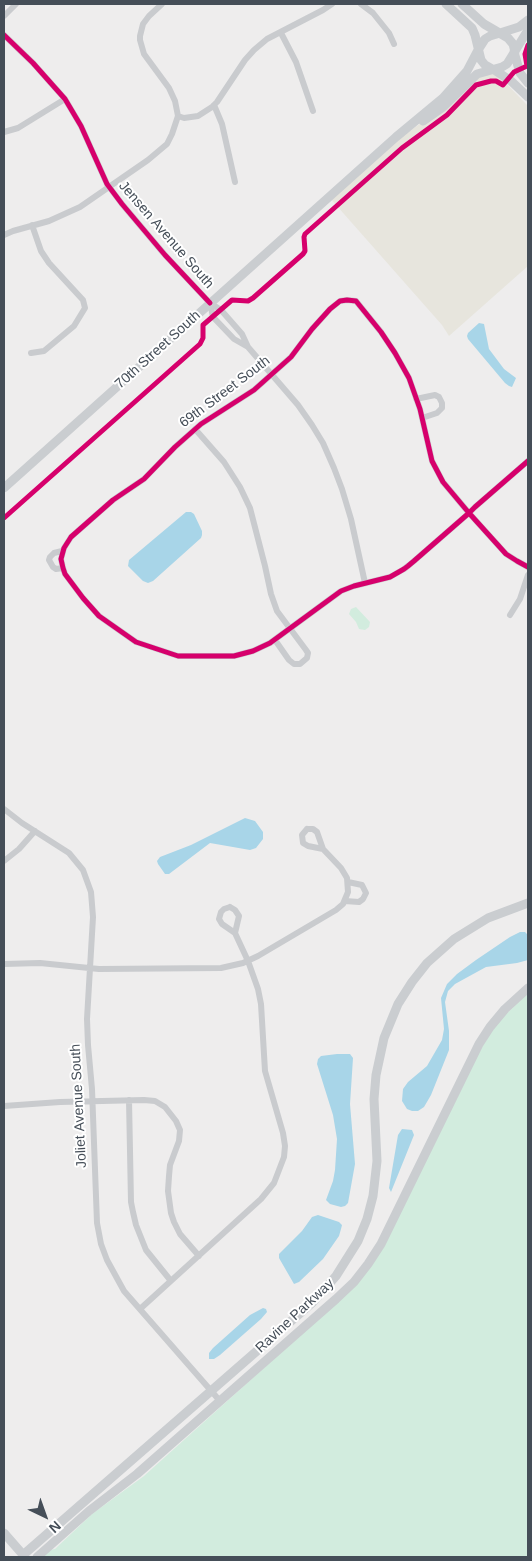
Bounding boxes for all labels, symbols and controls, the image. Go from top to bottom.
street label: Jensen Avenue South [115,178,217,292]
street label: 70th Street South [112,307,204,393]
street label: 69th Street South [176,353,274,431]
street label: Joliet Avenue South [67,1044,91,1168]
street label: Ravine Parkway [252,1275,338,1357]
north arrow [20,1491,70,1541]
text: N [46,1518,64,1536]

